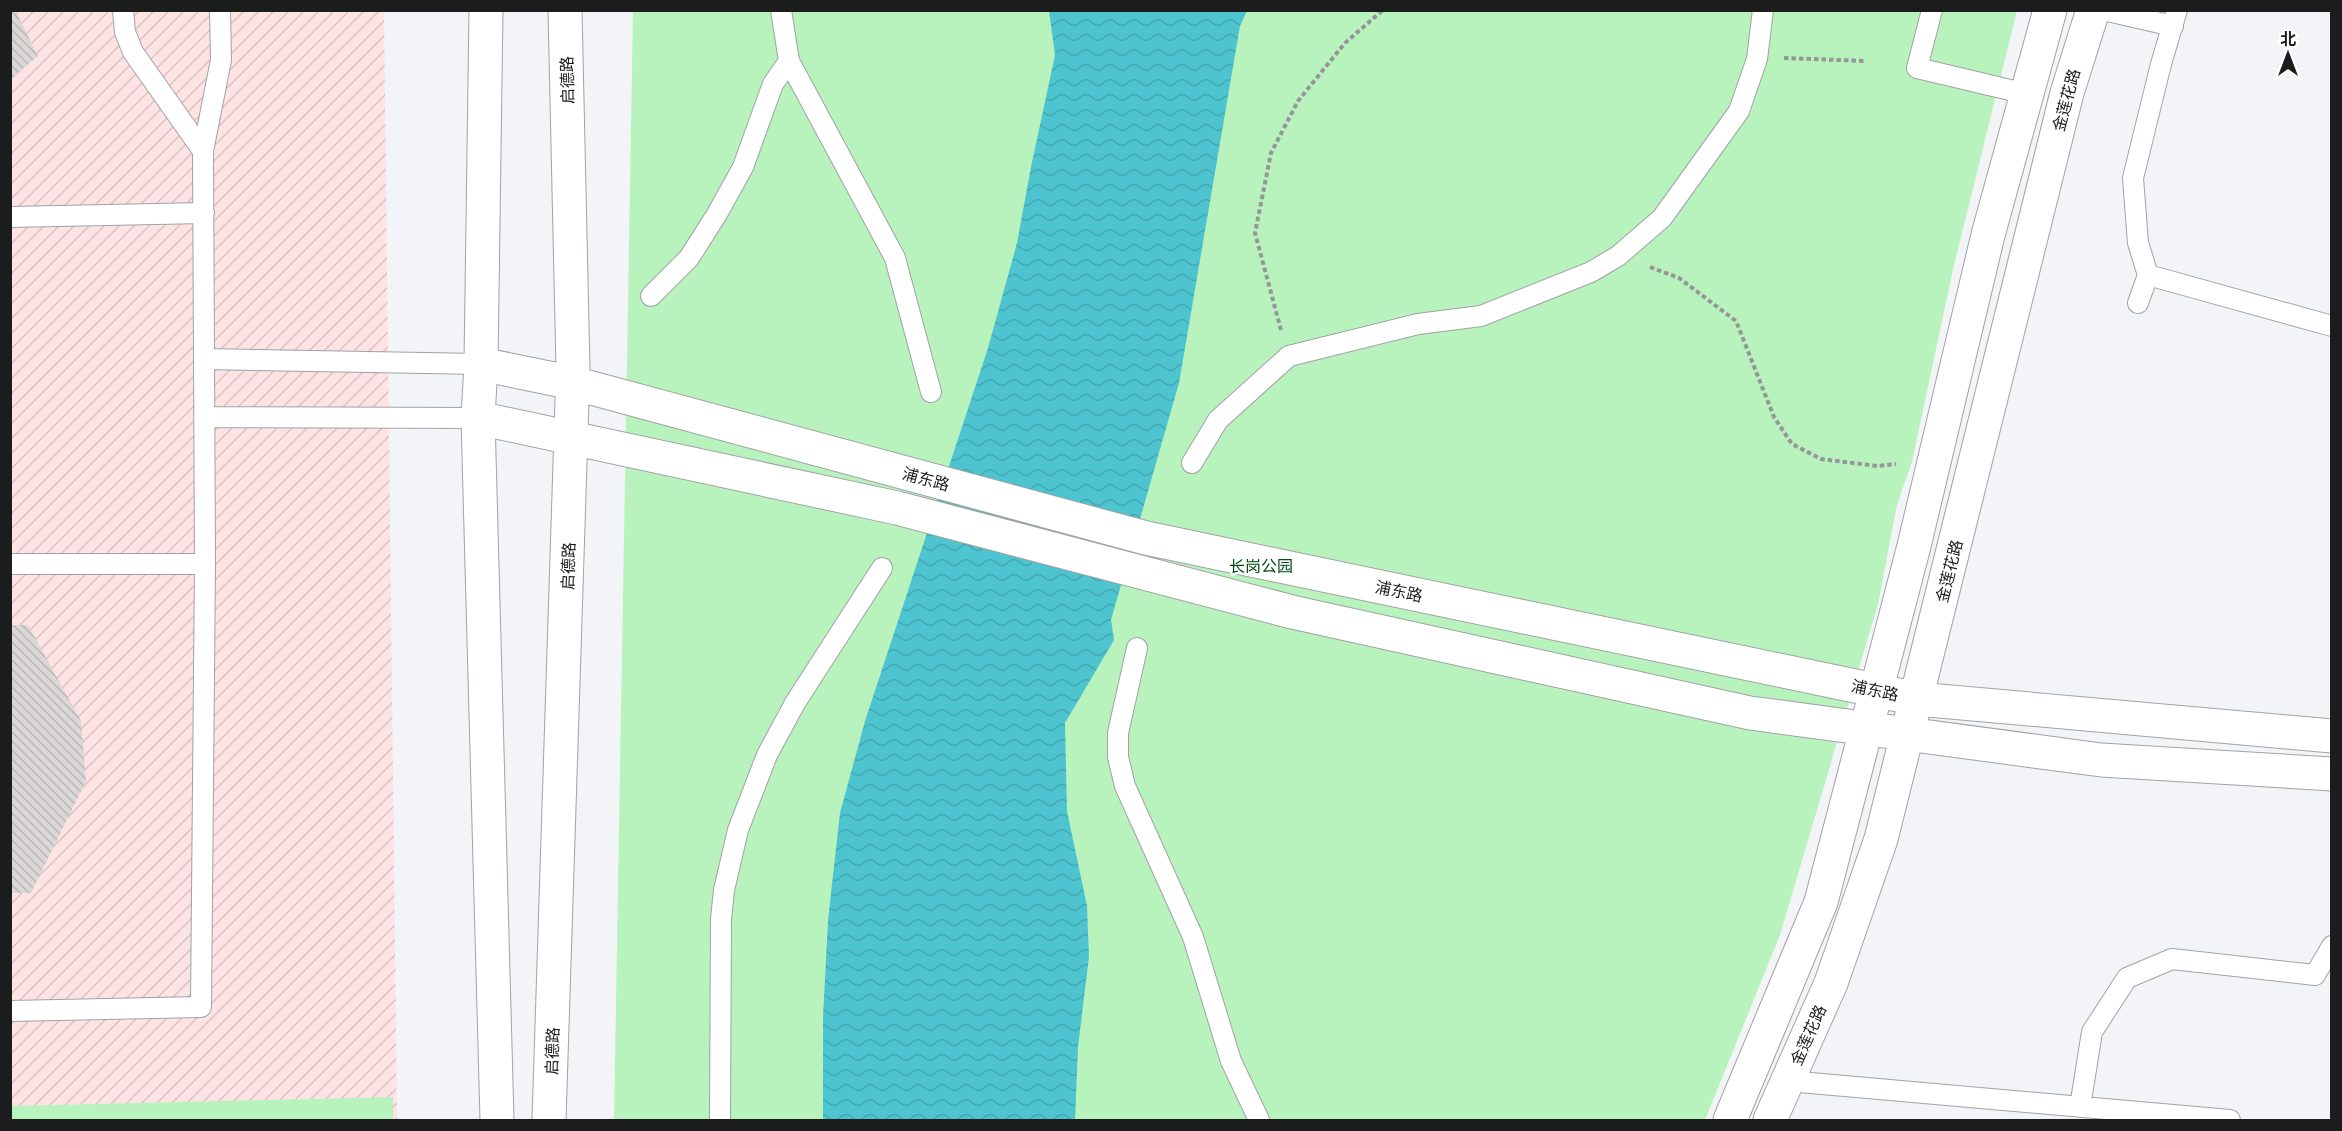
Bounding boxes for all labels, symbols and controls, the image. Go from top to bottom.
north arrow [2258,24,2318,84]
text: 北 [2280,30,2296,49]
street label: 启德路 [558,56,577,104]
street label: 金莲花路 [2049,67,2084,134]
street label: 浦东路 [900,464,952,495]
street label: 金莲花路 [1933,538,1966,604]
street label: 启德路 [558,542,579,590]
park label: 长岗公园 [1229,557,1293,576]
street label: 浦东路 [1373,577,1424,606]
street label: 浦东路 [1849,676,1900,705]
street label: 金莲花路 [1787,1002,1830,1068]
street label: 启德路 [542,1027,563,1075]

